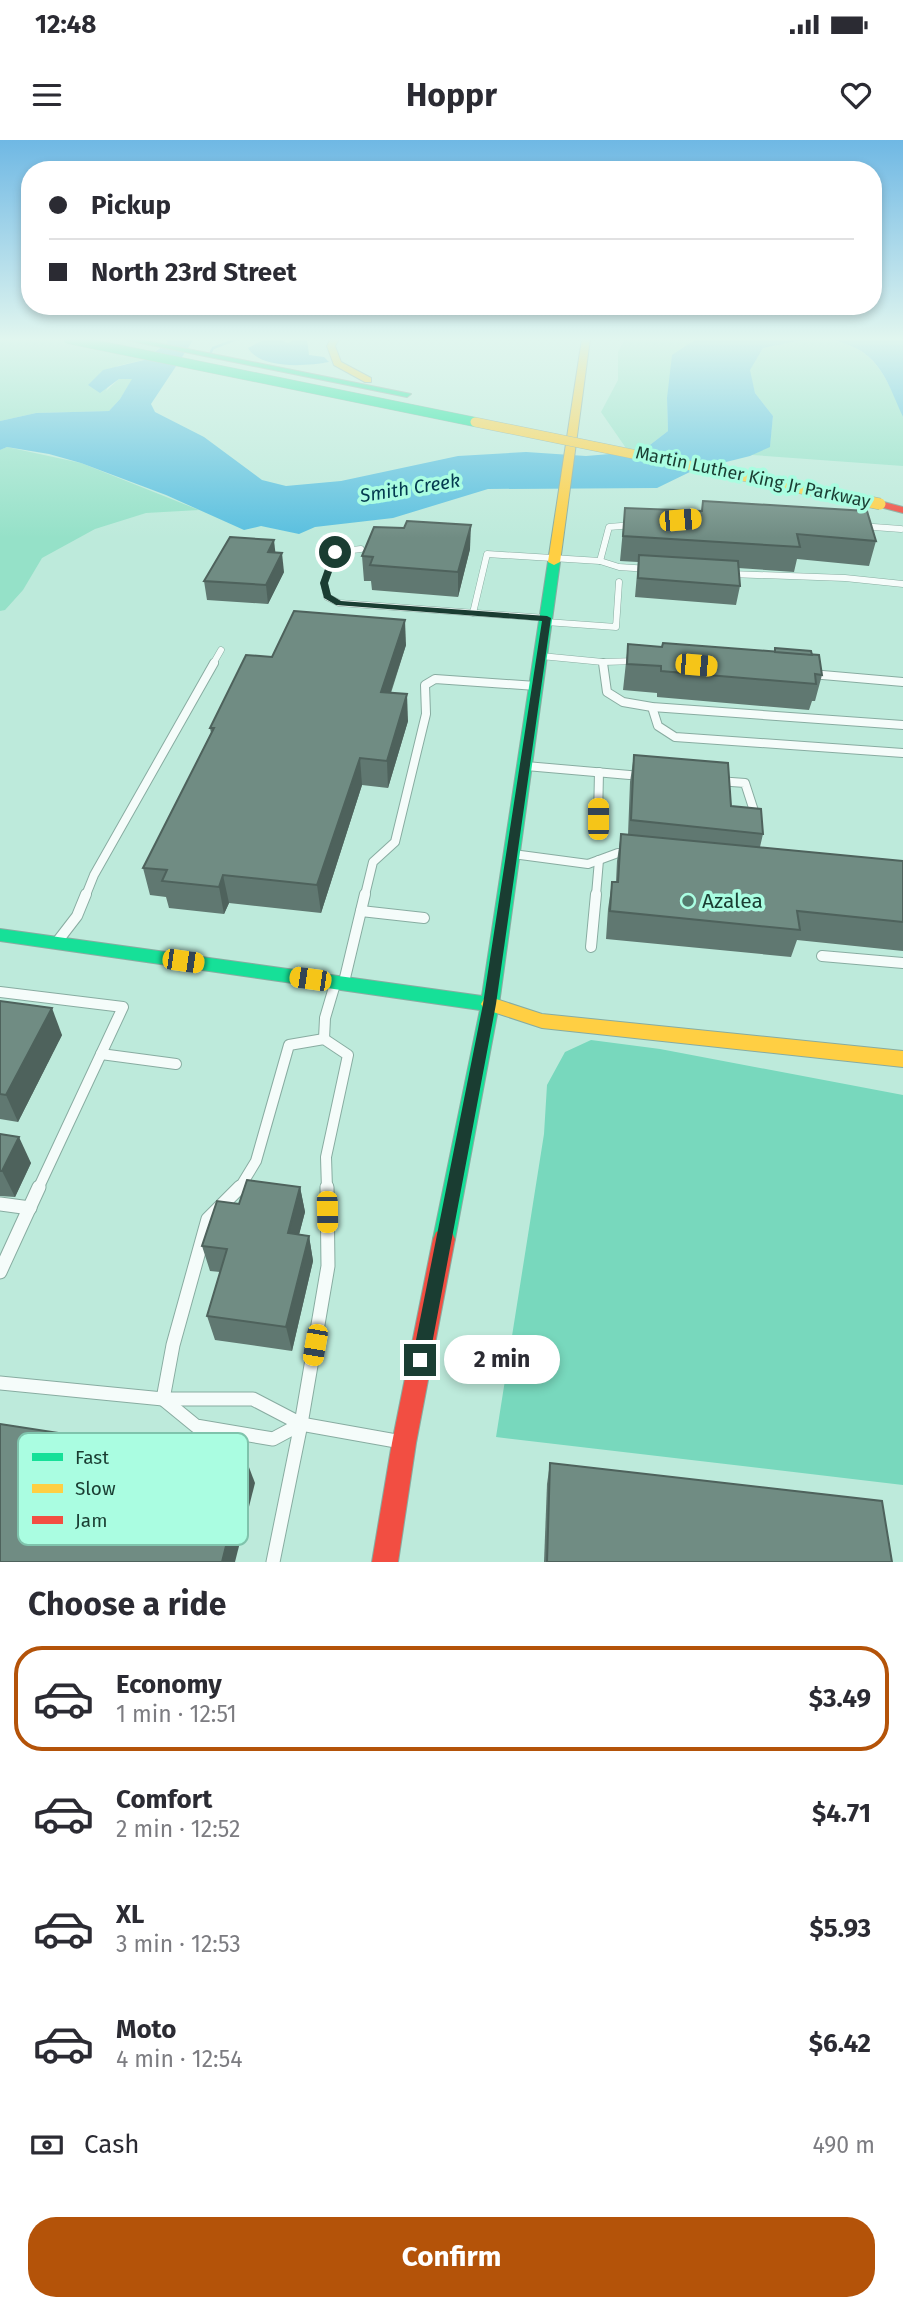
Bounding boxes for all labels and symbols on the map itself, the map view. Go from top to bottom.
street label: Martin Luther King Jr Parkway [634,441,873,513]
water label: Smith Creek [357,469,462,507]
car [659,508,702,532]
route start [319,536,351,568]
car [675,653,718,677]
car [588,798,609,840]
place label: Azalea [702,888,763,914]
marker: Azalea [680,893,696,909]
car [161,948,206,974]
car [288,966,333,992]
car [317,1191,338,1233]
car [302,1322,329,1368]
callout: 2 min [444,1336,560,1384]
route end [404,1344,436,1376]
legend [18,1433,248,1545]
text: Fast [75,1446,109,1469]
text: Slow [75,1477,116,1500]
text: Jam [75,1509,107,1532]

